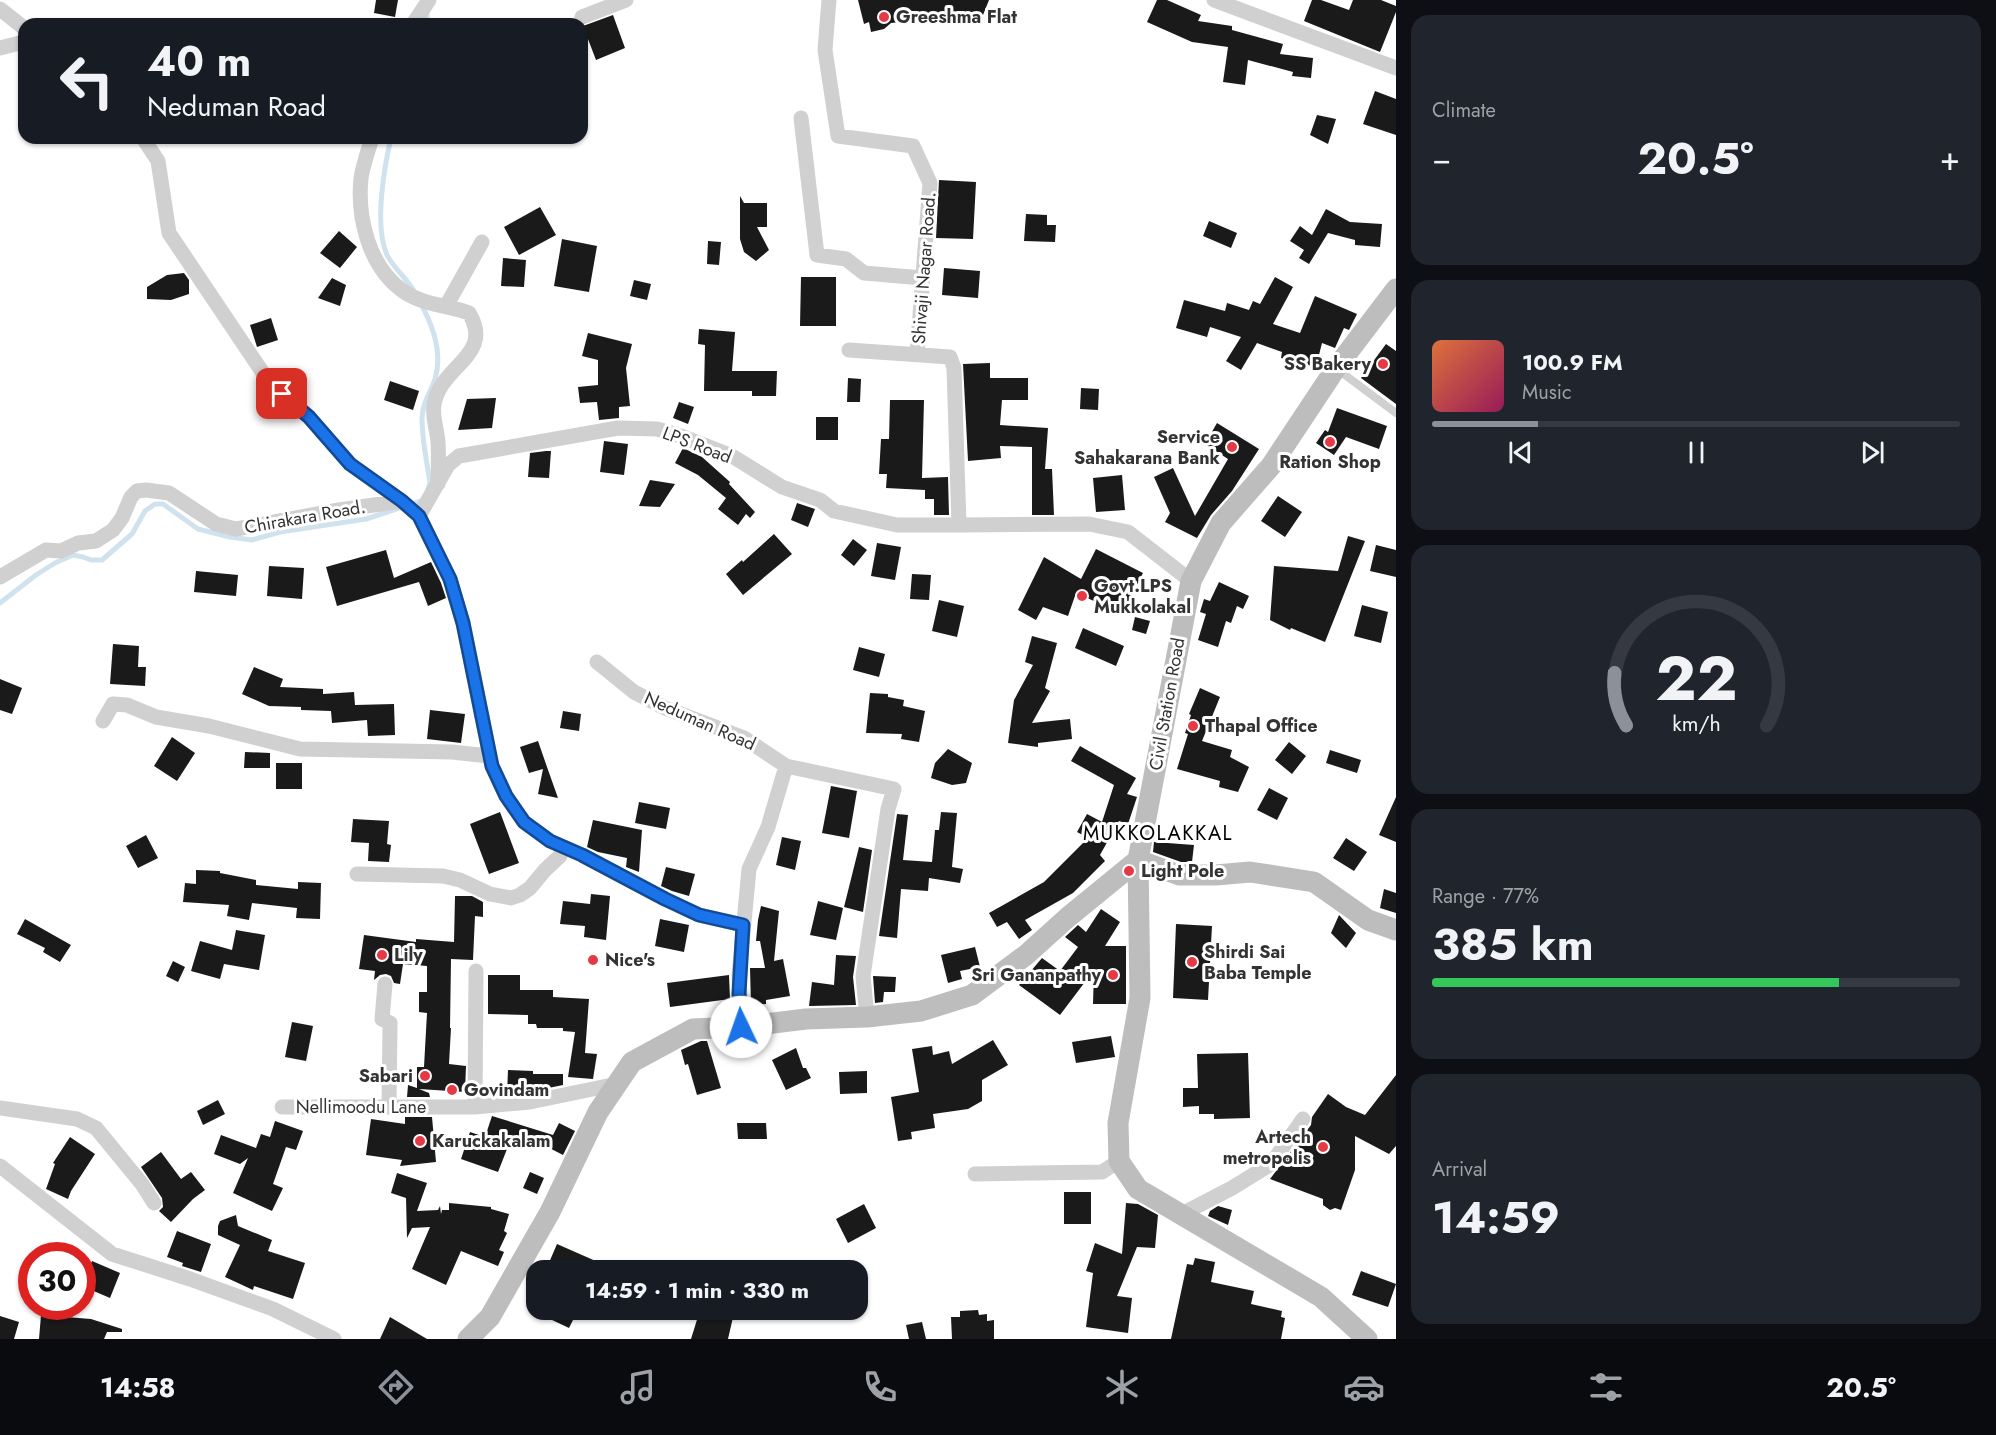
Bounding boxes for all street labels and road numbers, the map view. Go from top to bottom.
street label: Shivaji Nagar Road. [906,191,942,345]
street label: LPS Road [659,420,735,470]
street label: Chirakara Road. [243,494,367,540]
street label: Civil Station Road [1143,636,1191,772]
street label: Neduman Road [640,685,760,757]
street label: Nellimoodu Lane [296,1094,426,1120]

